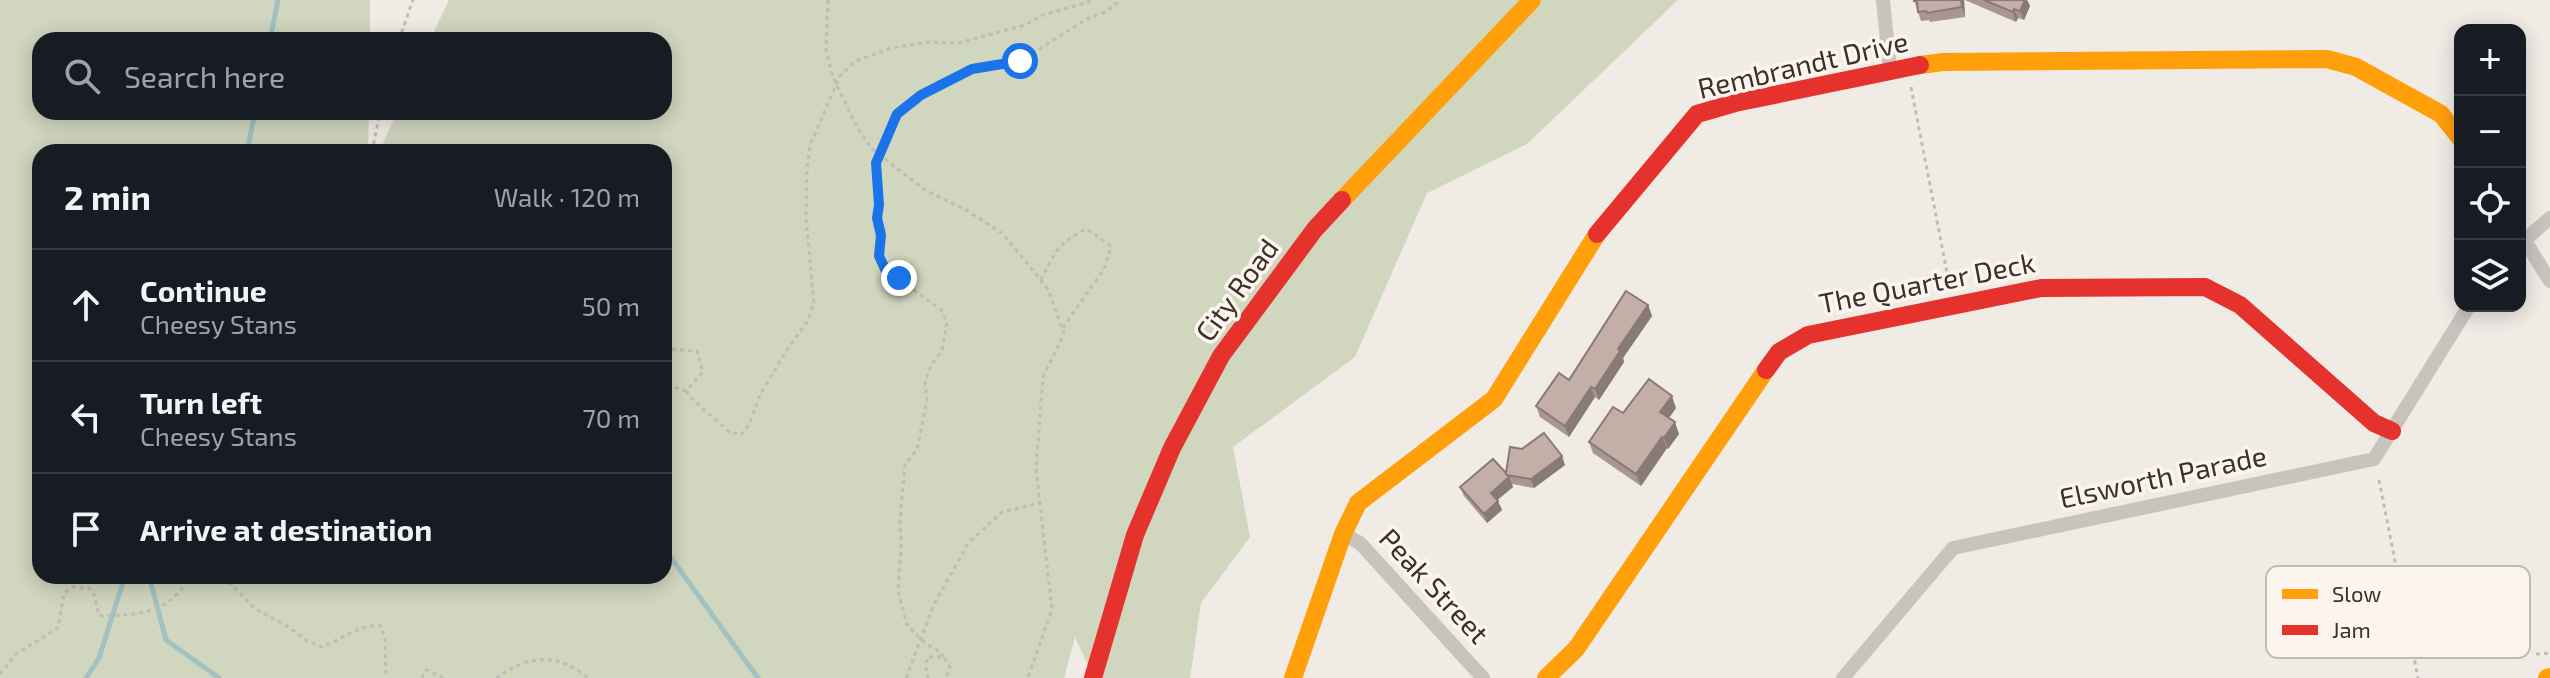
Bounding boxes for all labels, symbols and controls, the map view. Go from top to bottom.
street label: Rembrandt Drive [1694,23,1911,105]
map controls [2454,24,2526,312]
button: + [2454,24,2526,96]
search box [32,32,672,120]
route start [1002,43,1038,79]
icon: search [60,54,104,98]
text: Search here [124,58,285,94]
button: − [2454,96,2526,168]
button: locate [2454,168,2526,240]
text: 2 min [64,176,151,217]
text: Walk · 120 m [494,181,640,212]
street label: City Road [1188,231,1285,347]
button: layers [2454,240,2526,312]
street label: The Quarter Deck [1816,244,2038,320]
route end [881,260,917,296]
text: Continue [140,272,267,308]
icon: ahead [64,283,108,327]
text: 50 m [582,290,640,321]
text: Cheesy Stans [140,308,297,339]
text: Turn left [140,384,262,420]
icon: left [64,395,108,439]
text: 70 m [582,402,640,433]
text: Cheesy Stans [140,420,297,451]
street label: Elsworth Parade [2056,437,2270,515]
icon: arrive [64,507,108,551]
text: Arrive at destination [140,511,432,547]
street label: Peak Street [1373,521,1497,650]
legend [2266,566,2530,658]
text: Slow [2332,580,2381,606]
text: Jam [2332,616,2371,642]

